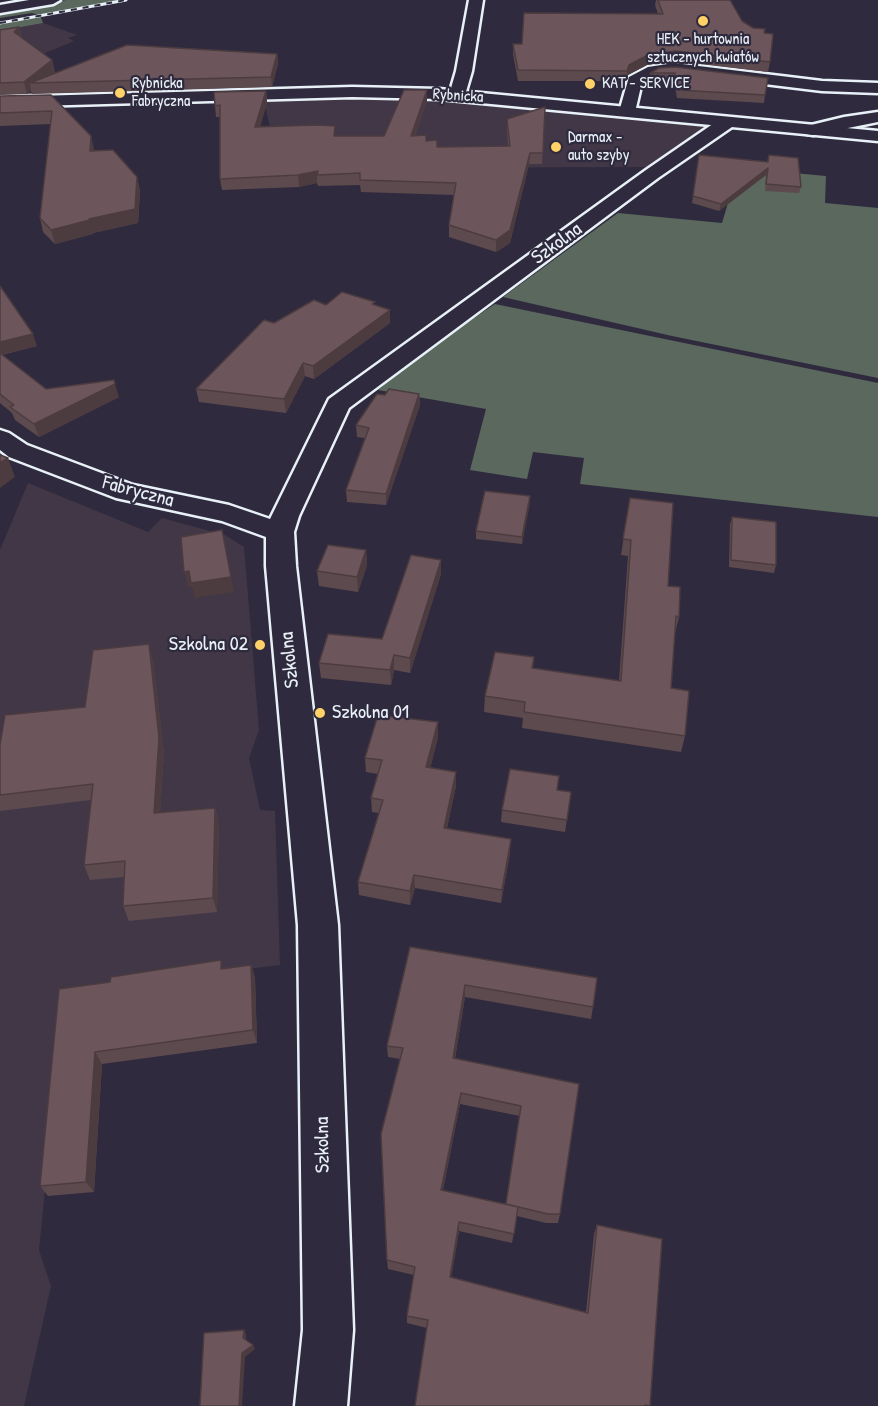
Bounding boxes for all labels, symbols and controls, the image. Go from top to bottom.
marker: HEK - hurtownia sztucznych kwiatów [696,14,710,28]
place label: HEK - hurtownia sztucznych kwiatów [647,30,759,68]
place label: Rybnicka Fabryczna [132,74,190,112]
place label: KAT - SERVICE [602,74,690,94]
marker: KAT - SERVICE [583,77,597,91]
street label: Rybnicka [432,85,484,107]
marker: Rybnicka Fabryczna [113,86,127,100]
place label: Darmax - auto szyby [568,128,629,166]
marker: Darmax - auto szyby [549,140,563,154]
street label: Szkolna [527,218,587,270]
street label: Fabryczna [100,471,176,513]
street label: Szkolna [275,631,305,689]
place label: Szkolna 02 [169,633,248,657]
marker: Szkolna 02 [253,638,267,652]
place label: Szkolna 01 [332,701,409,725]
marker: Szkolna 01 [313,706,327,720]
street label: Szkolna [311,1117,335,1173]

